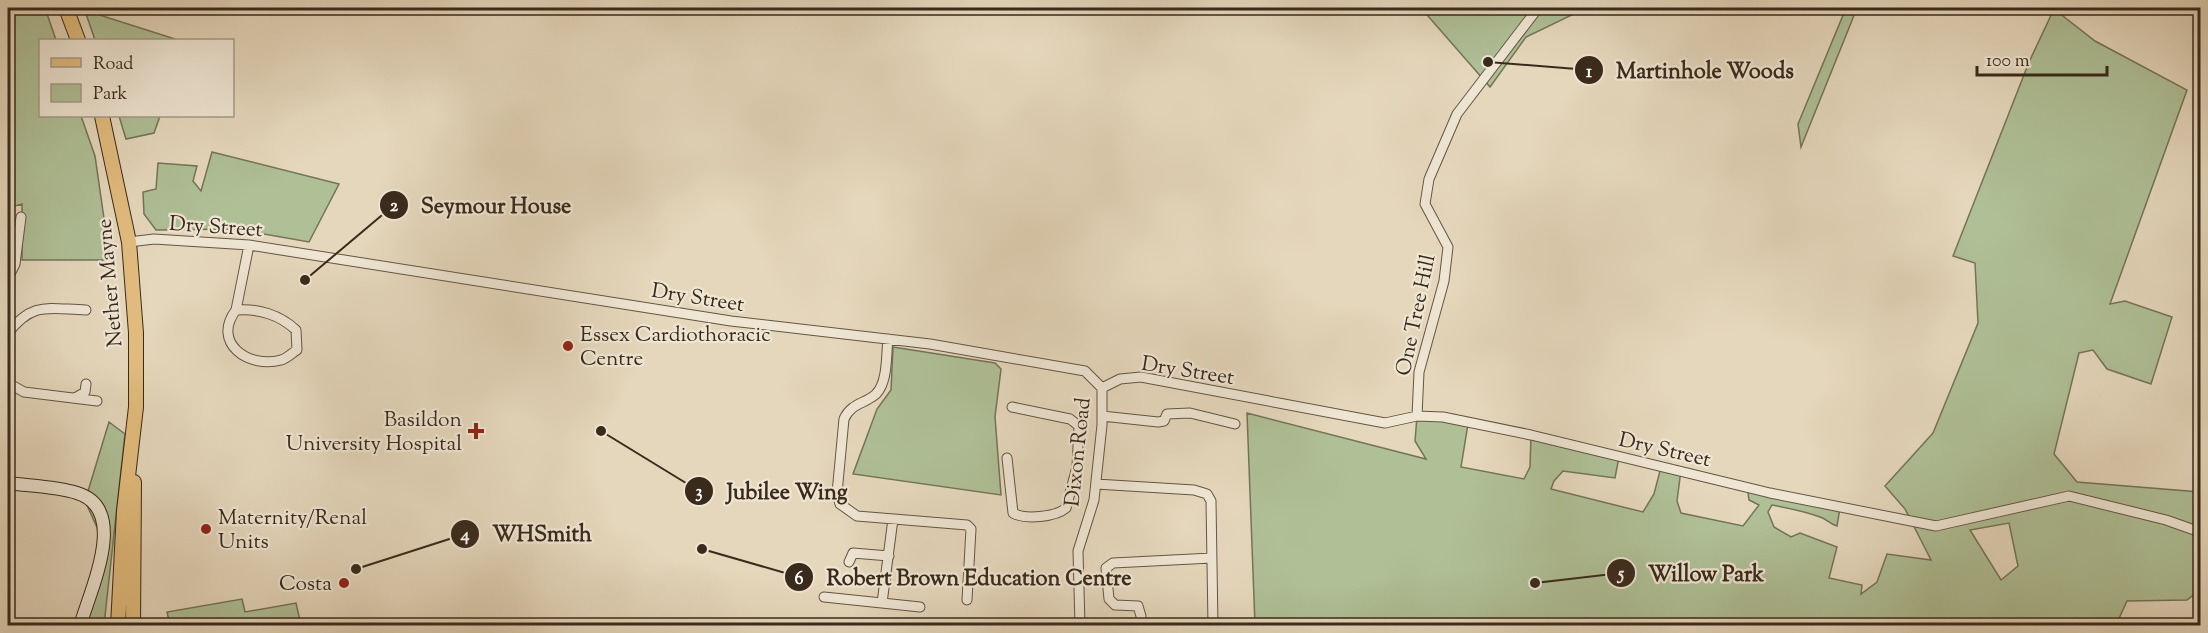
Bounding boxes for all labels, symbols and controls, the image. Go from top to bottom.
legend [39,39,234,117]
scale bar [1977,39,2108,77]
text: 100 m [1986,49,2030,75]
callout: Martinhole Woods [1574,50,1806,90]
text: Road [93,52,133,78]
text: Martinhole Woods [1616,57,1794,89]
text: 1 [1586,60,1593,86]
text: Park [93,82,128,108]
callout: Seymour House [379,185,584,225]
text: Seymour House [421,192,571,224]
text: 2 [390,194,399,220]
street label: Dry Street [168,210,264,246]
street label: Nether Mayne [90,217,132,348]
street label: One Tree Hill [1389,252,1444,379]
street label: Dry Street [649,277,746,321]
place label: Essex Cardiothoracic Centre [580,321,771,375]
marker: Essex Cardiothoracic Centre [561,339,575,353]
street label: Dry Street [1139,350,1236,394]
street label: Dixon Road [1058,396,1100,508]
place label: Basildon University Hospital [286,406,462,460]
marker: Basildon University Hospital [467,422,485,440]
street label: Dry Street [1616,426,1714,476]
callout: Jubilee Wing [684,471,859,511]
text: Jubilee Wing [724,478,848,510]
text: 3 [695,480,703,506]
place label: Maternity/Renal Units [218,504,367,558]
callout: WHSmith [450,514,603,554]
text: WHSmith [492,520,592,552]
marker: Maternity/Renal Units [199,522,213,536]
text: 4 [459,523,470,549]
callout: Willow Park [1606,553,1776,593]
callout: Robert Brown Education Centre [784,557,1143,597]
text: Willow Park [1648,560,1764,592]
text: 5 [1616,562,1625,588]
text: Robert Brown Education Centre [827,564,1131,596]
text: 6 [795,567,804,593]
place label: Costa [279,570,332,600]
marker: Costa [337,576,351,590]

